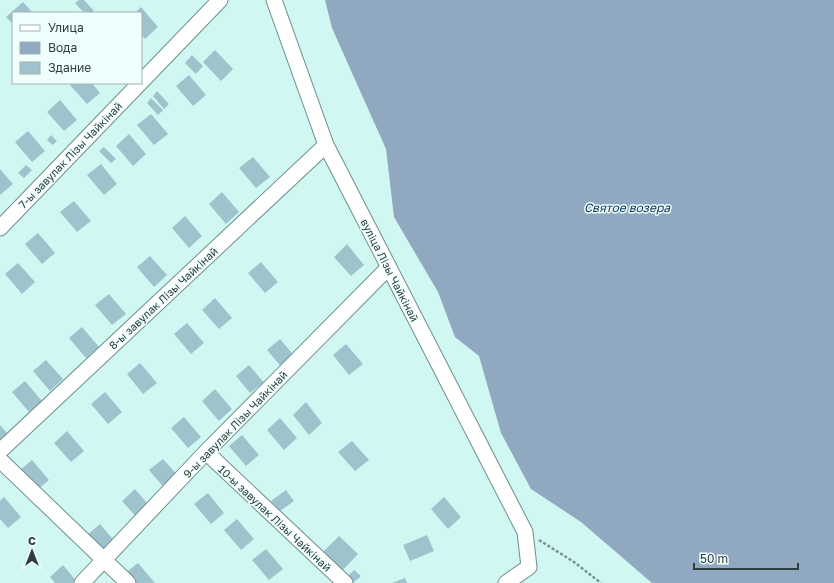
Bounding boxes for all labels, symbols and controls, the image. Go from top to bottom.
legend [12,12,142,84]
text: Улица [48,20,84,35]
text: Вода [48,40,77,55]
text: Здание [48,60,91,75]
street label: 7-ы завулак Лізы Чайкінай [16,99,124,211]
water label: Святое возера [584,200,671,215]
street label: вуліца Лізы Чайкінай [358,216,422,324]
street label: 8-ы завулак Лізы Чайкінай [106,244,220,352]
street label: 9-ы завулак Лізы Чайкінай [180,368,290,480]
street label: 10-ы завулак Лізы Чайкінай [216,462,334,574]
north arrow [12,531,52,571]
text: С [28,534,36,547]
scale bar [694,545,798,571]
text: 50 m [700,551,728,566]

